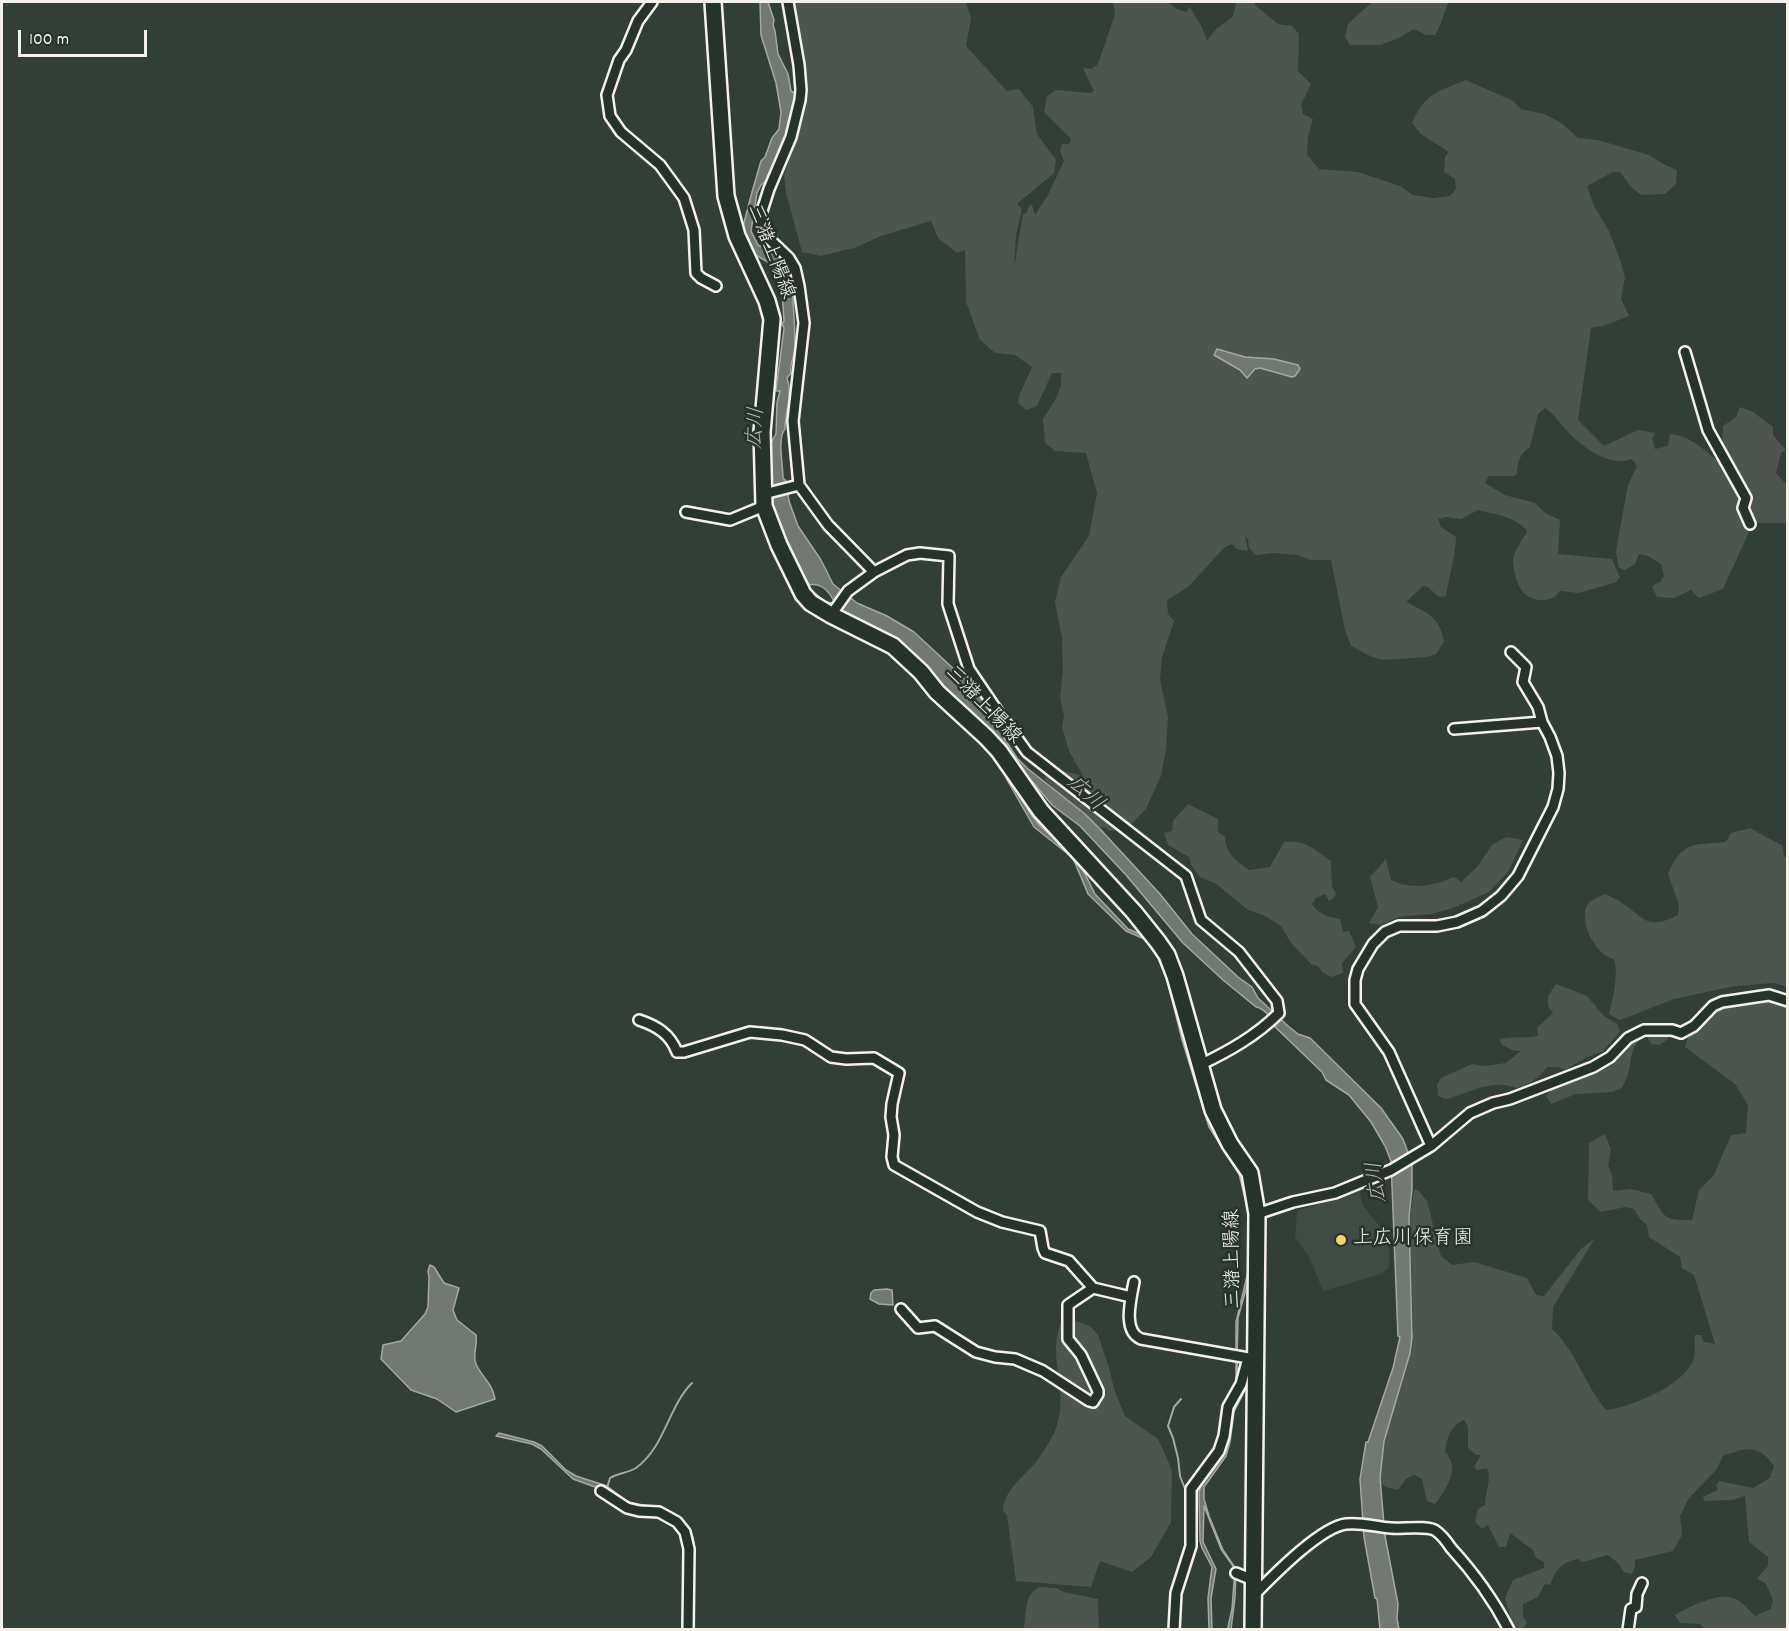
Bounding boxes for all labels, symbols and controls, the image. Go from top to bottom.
scale bar [21,18,150,56]
text: 100 m [29,28,69,53]
street label: 三潴上陽線 [740,201,798,303]
water label: 広川 [744,406,772,450]
street label: 三潴上陽線 [939,662,1025,750]
water label: 広川 [1060,772,1108,818]
water label: 広川 [1364,1160,1394,1204]
street label: 三潴上陽線 [1222,1209,1248,1309]
place label: 上広川保育園 [1353,1228,1473,1252]
marker: 上広川保育園 [1334,1233,1348,1247]

